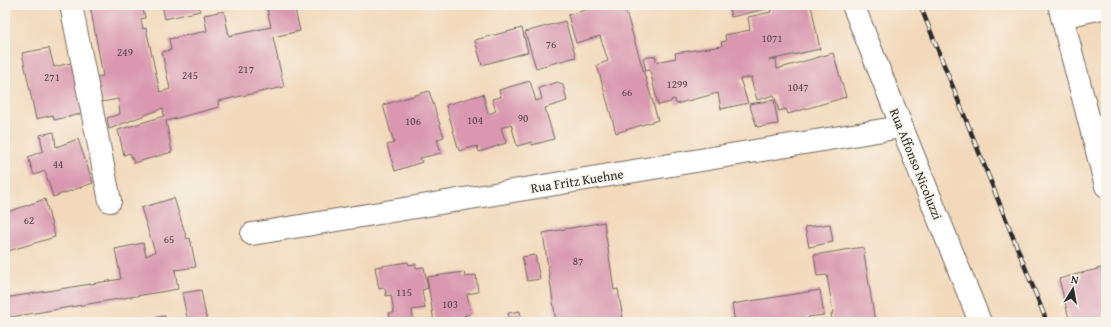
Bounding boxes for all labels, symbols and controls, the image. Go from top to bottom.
house number: 1071 [761,30,783,46]
house number: 76 [546,36,556,52]
house number: 249 [117,44,133,60]
house number: 217 [238,61,254,77]
house number: 245 [182,67,198,83]
house number: 271 [44,69,60,85]
house number: 1299 [666,76,688,92]
house number: 1047 [787,79,809,95]
house number: 66 [622,84,632,100]
street label: Rua Affonso Nicoluzzi [885,105,947,223]
house number: 90 [518,110,528,126]
house number: 104 [467,112,483,128]
house number: 106 [405,113,421,129]
house number: 44 [53,156,63,172]
street label: Rua Fritz Kuehne [529,164,625,198]
house number: 62 [24,212,34,228]
house number: 65 [164,231,174,247]
house number: 87 [573,253,583,269]
north arrow [1053,269,1093,309]
text: N [1070,271,1081,288]
house number: 115 [396,284,412,300]
house number: 103 [442,296,458,312]

